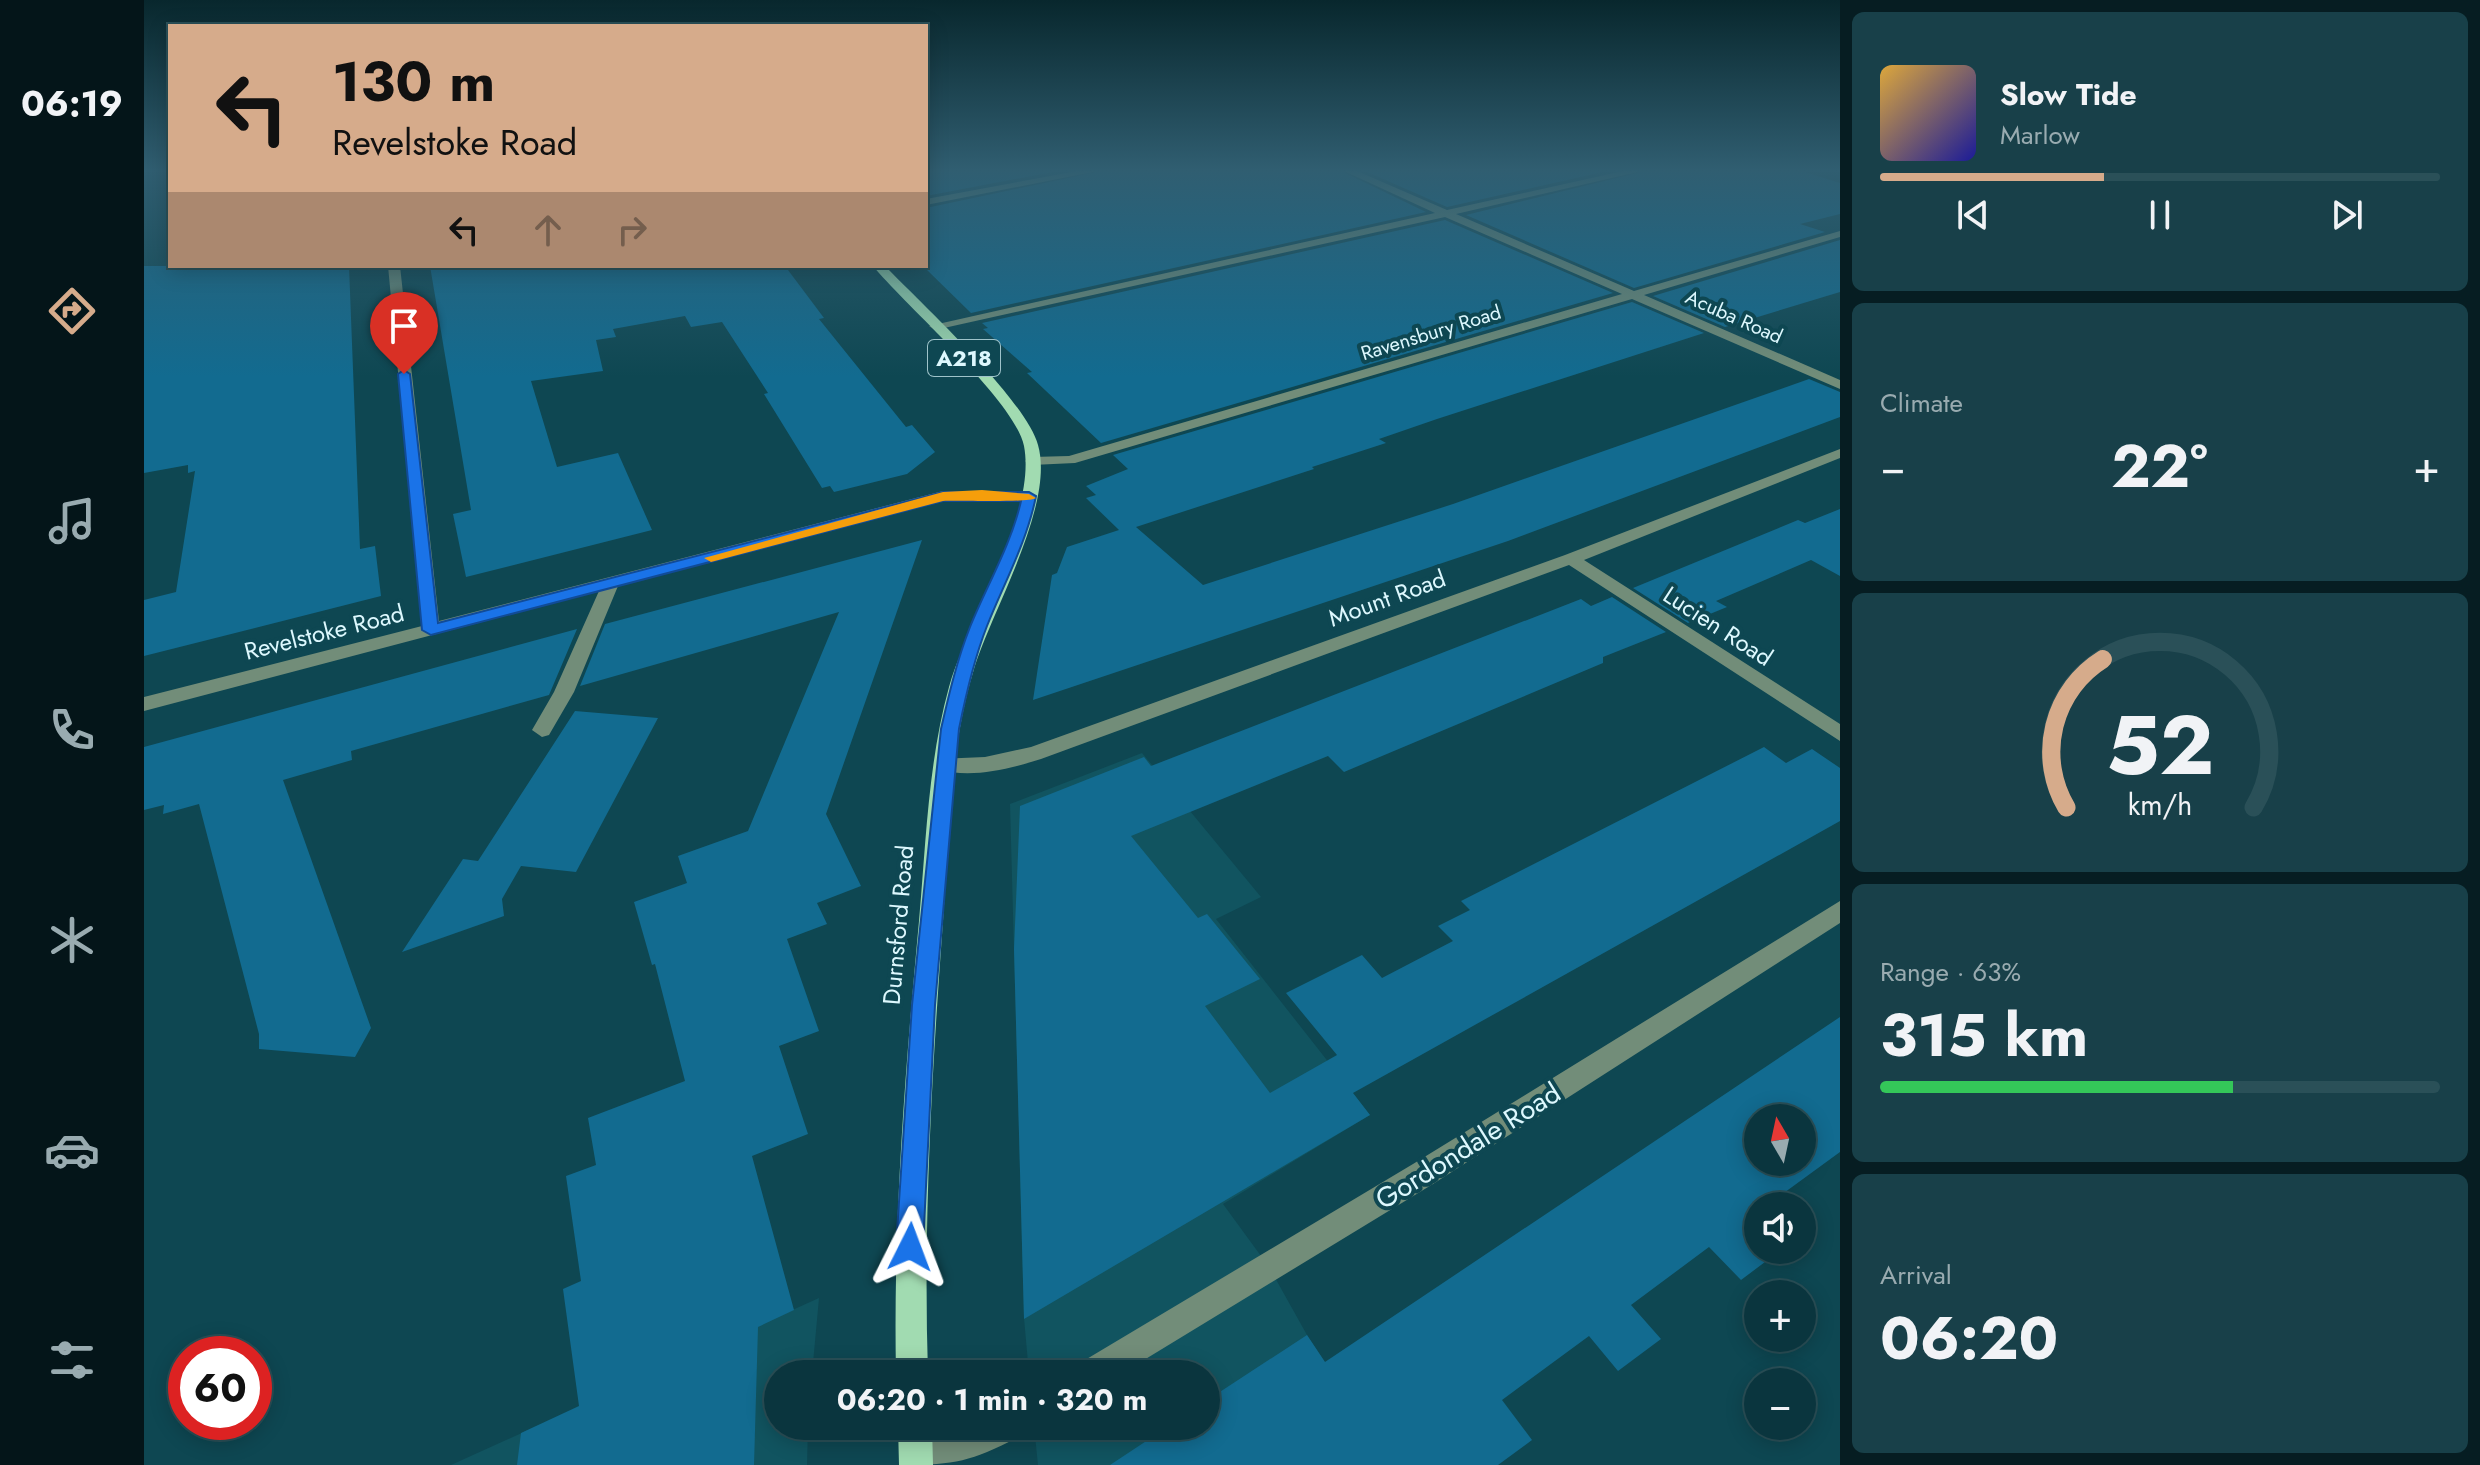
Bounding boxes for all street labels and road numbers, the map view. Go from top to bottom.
street label: Acuba Road [1681,283,1787,351]
street label: Ravensbury Road [1357,298,1505,368]
road number: A218 [928,340,1000,376]
street label: Mount Road [1323,561,1451,635]
street label: Lucien Road [1656,577,1780,675]
street label: Revelstoke Road [240,595,408,669]
street label: Durnsford Road [874,844,922,1006]
street label: Gordondale Road [1367,1073,1569,1219]

